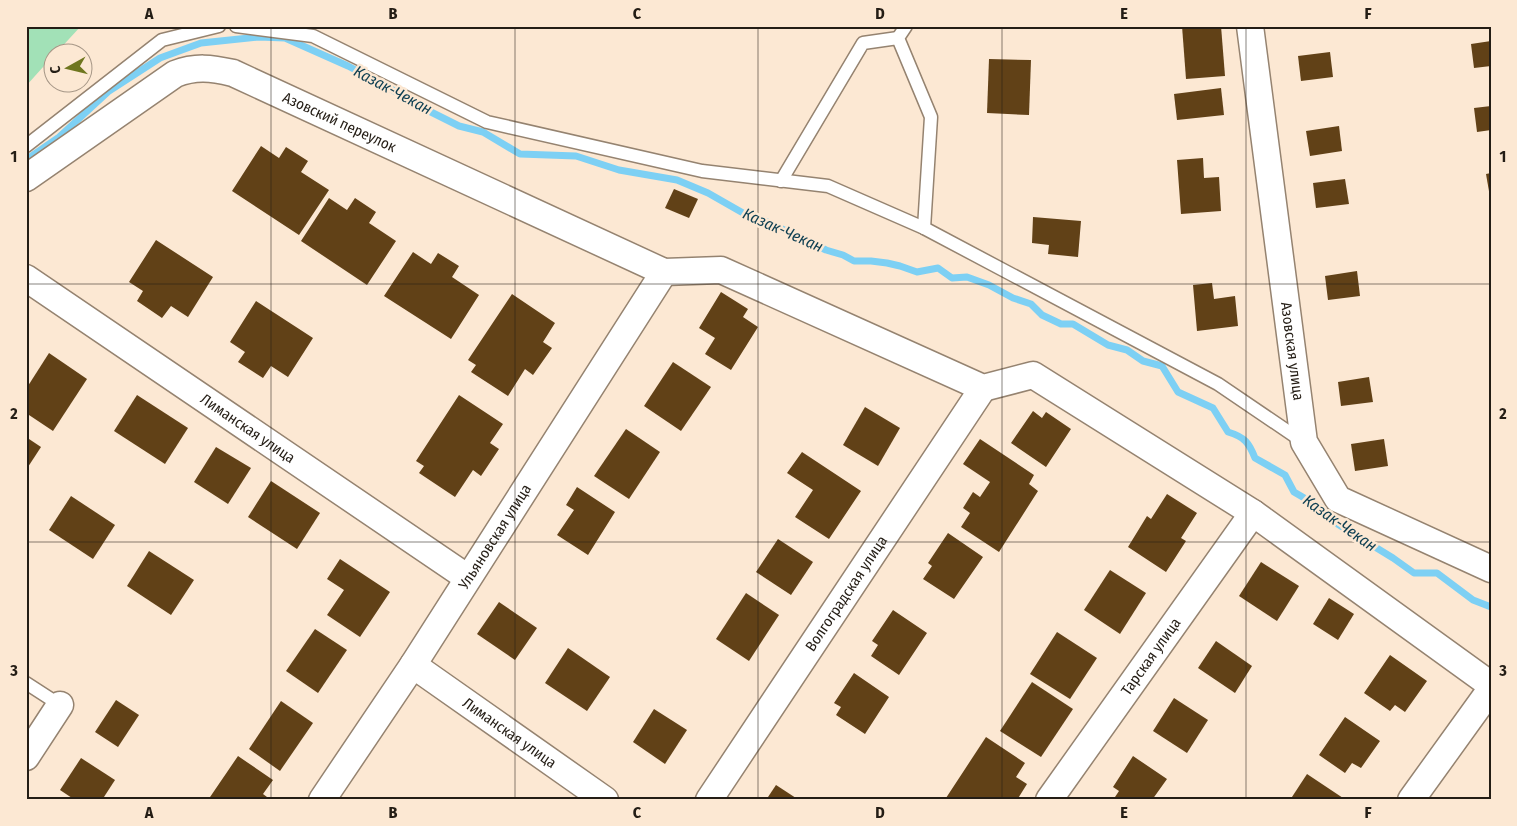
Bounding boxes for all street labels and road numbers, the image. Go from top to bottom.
street label: Азовский переулок [280,88,399,156]
street label: Азовская улица [1277,301,1308,402]
street label: Лиманская улица [197,390,299,467]
street label: Ульяновская улица [454,481,535,594]
street label: Волгоградская улица [802,532,891,655]
street label: Тарская улица [1117,614,1185,699]
street label: Лиманская улица [459,694,560,772]

